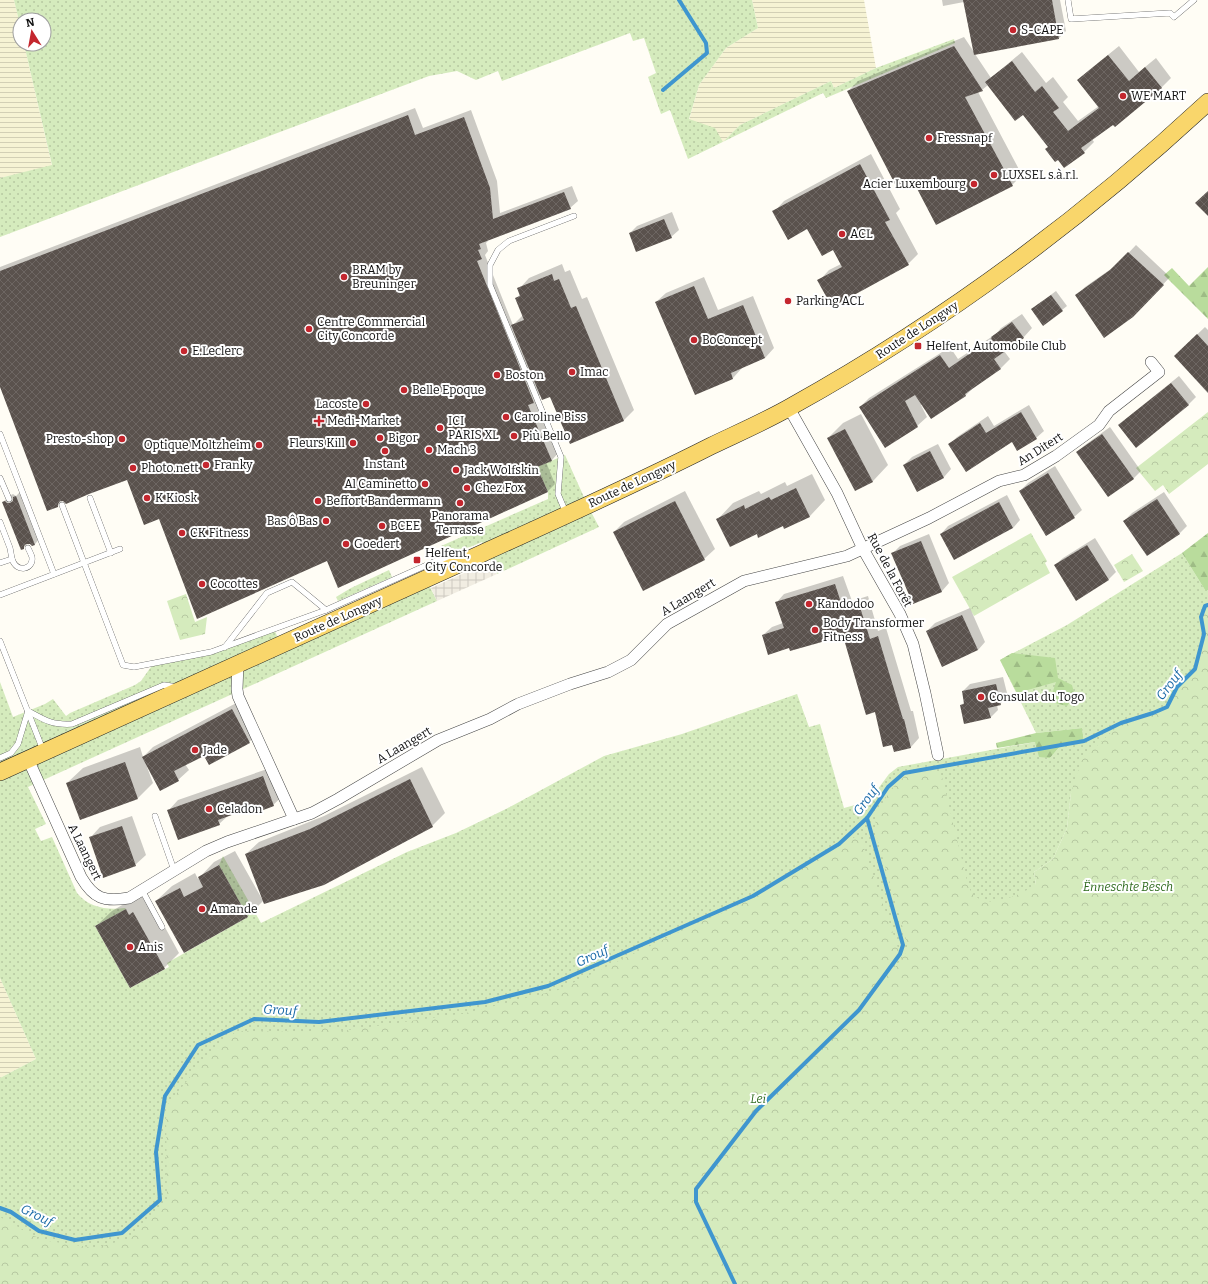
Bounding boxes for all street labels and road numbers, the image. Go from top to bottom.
street label: Route de Longwy [873,298,961,362]
street label: An Ditert [1015,429,1066,468]
street label: Route de Longwy [586,457,679,510]
street label: Rue de la Forêt [865,531,916,610]
street label: A Laangert [658,575,718,619]
street label: Route de Longwy [292,593,385,645]
street label: A Laangert [374,723,434,766]
street label: A Laangert [65,822,105,883]

